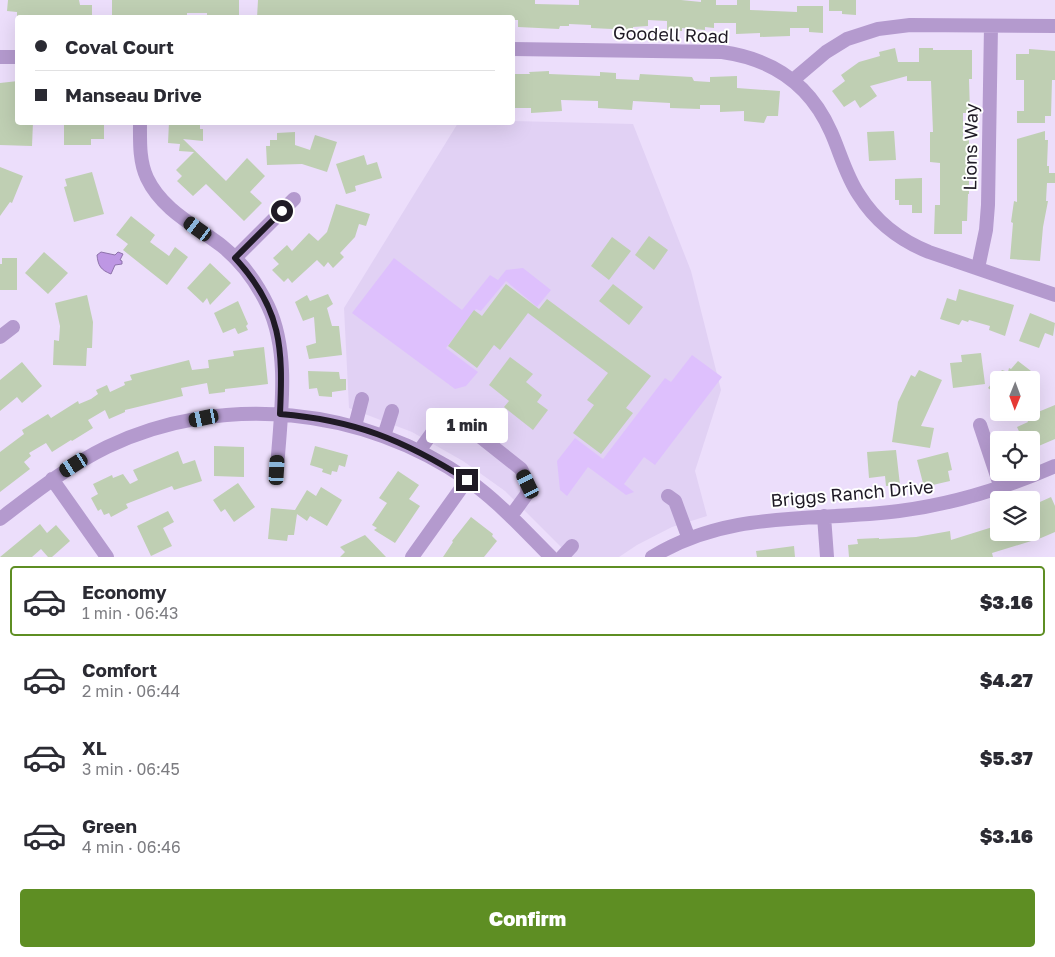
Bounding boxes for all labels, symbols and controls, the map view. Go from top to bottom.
street label: Goodell Road [613,21,729,47]
text: Coval Court [65,35,174,58]
text: Manseau Drive [65,83,202,106]
street label: Lions Way [958,103,982,191]
route start [271,200,293,222]
car [181,214,214,244]
north arrow [990,371,1040,421]
map controls [990,371,1040,541]
car [187,408,220,428]
callout: 1 min [426,408,508,442]
text: 1 min [447,415,487,435]
button: locate [990,431,1040,481]
car [57,451,90,479]
car [268,455,285,485]
car [514,467,541,501]
route end [456,469,478,491]
street label: Briggs Ranch Drive [770,475,934,511]
button: layers [990,491,1040,541]
icon: car [22,579,67,624]
text: Economy [82,580,167,603]
text: $3.16 [980,590,1033,613]
text: 1 min · 06:43 [82,603,178,623]
icon: car [22,657,67,702]
text: Comfort [82,658,157,681]
text: $4.27 [980,668,1033,691]
text: 2 min · 06:44 [82,681,180,701]
icon: car [22,735,67,780]
text: XL [82,736,107,759]
text: $5.37 [980,746,1033,769]
text: 3 min · 06:45 [82,759,180,779]
icon: car [22,813,67,858]
text: Green [82,814,137,837]
text: $3.16 [980,824,1033,847]
text: 4 min · 06:46 [82,837,181,857]
button: Confirm [20,889,1035,947]

